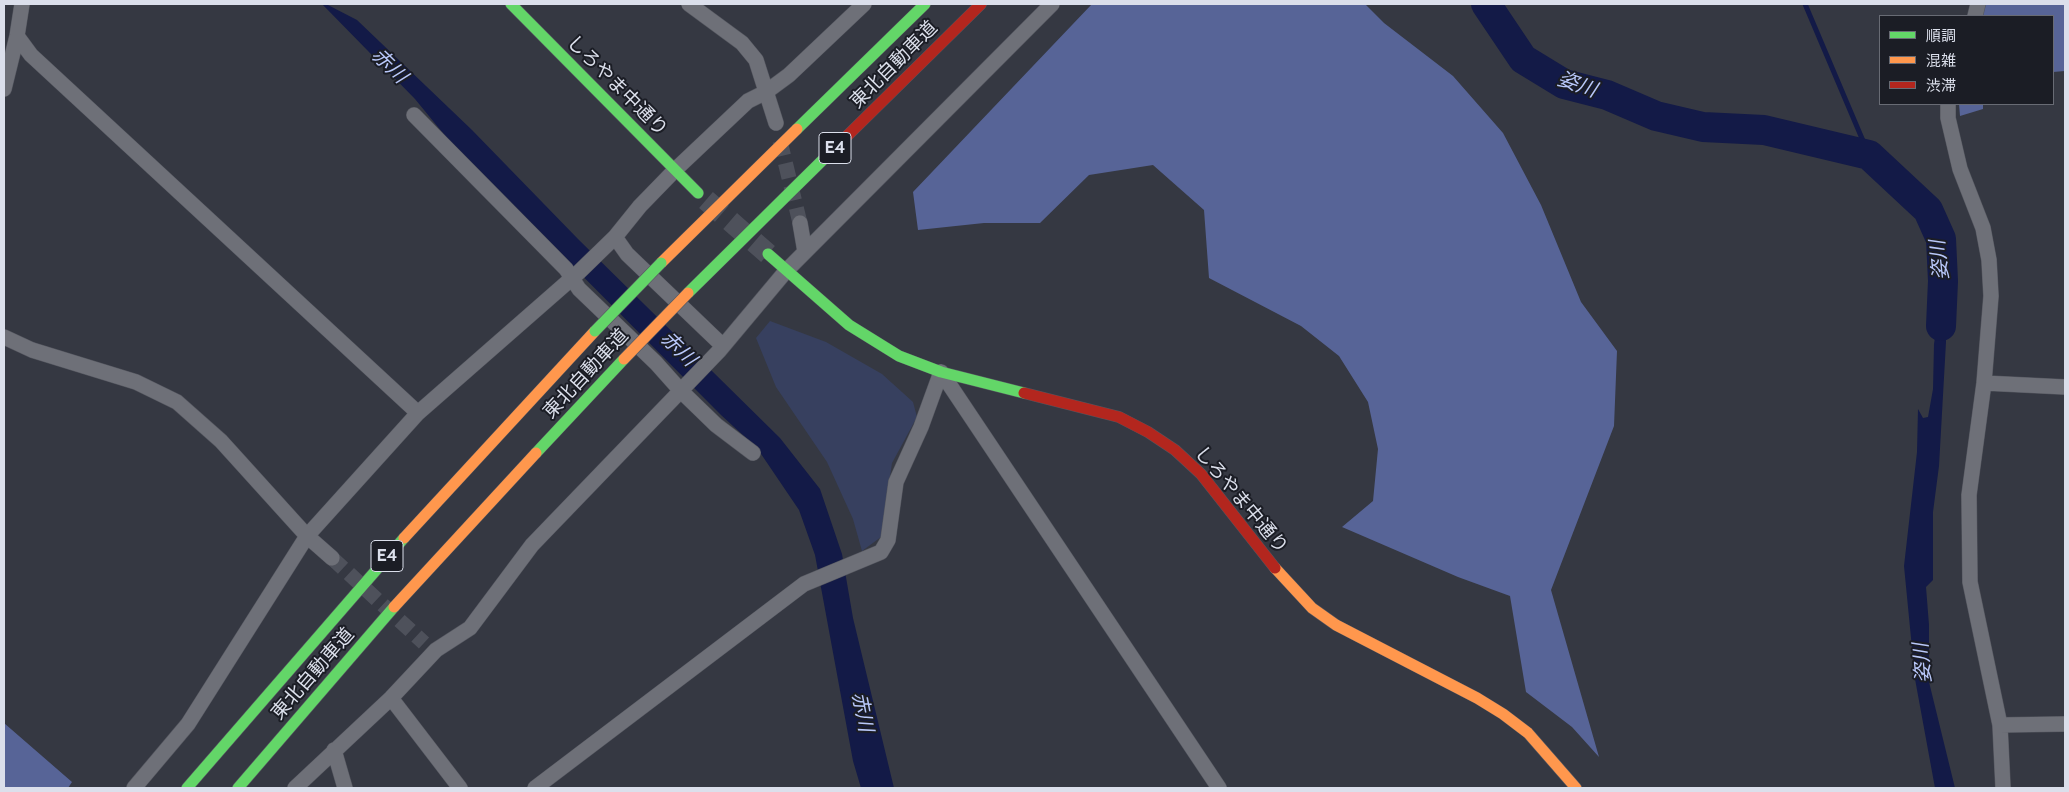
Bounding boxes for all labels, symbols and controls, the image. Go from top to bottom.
legend [1879,15,2054,105]
street label: 東北自動車道 [846,17,942,113]
text: 順調 [1926,27,1956,45]
street label: しろやま中通り [562,31,672,141]
water label: 赤川 [366,43,412,89]
text: 混雑 [1926,52,1956,70]
water label: 姿川 [1554,67,1600,103]
text: 渋滞 [1926,77,1956,95]
road number: E4 [819,132,851,164]
water label: 姿川 [1926,239,1954,281]
street label: 東北自動車道 [539,325,633,423]
water label: 赤川 [655,326,701,372]
street label: しろやま中通り [1190,442,1292,558]
road number: E4 [371,540,403,572]
street label: 東北自動車道 [267,624,359,724]
water label: 姿川 [1909,642,1937,684]
water label: 赤川 [846,690,878,734]

